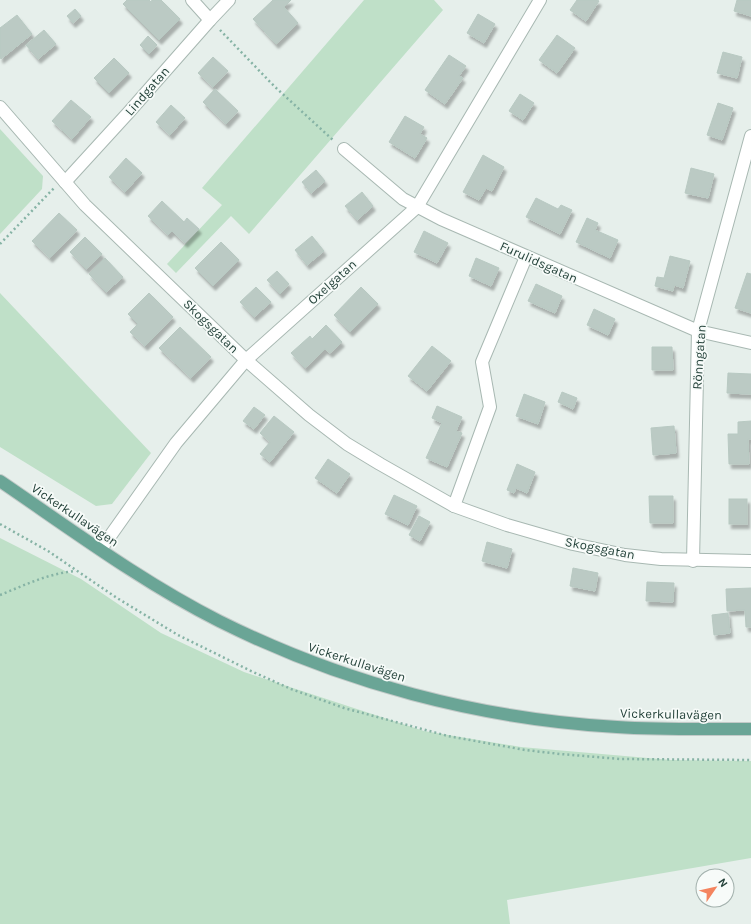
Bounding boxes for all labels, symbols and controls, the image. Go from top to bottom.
street label: Lindgatan [122,63,172,119]
street label: Furulidsgatan [498,238,580,286]
street label: Oxelgatan [305,256,359,308]
street label: Skogsgatan [180,296,242,356]
street label: Rönngatan [689,324,709,390]
street label: Vickerkullavägen [29,480,121,550]
street label: Skogsgatan [564,534,636,562]
street label: Vickerkullavägen [306,639,408,685]
street label: Vickerkullavägen [620,706,722,722]
north arrow [695,868,735,908]
text: N [715,876,730,890]

